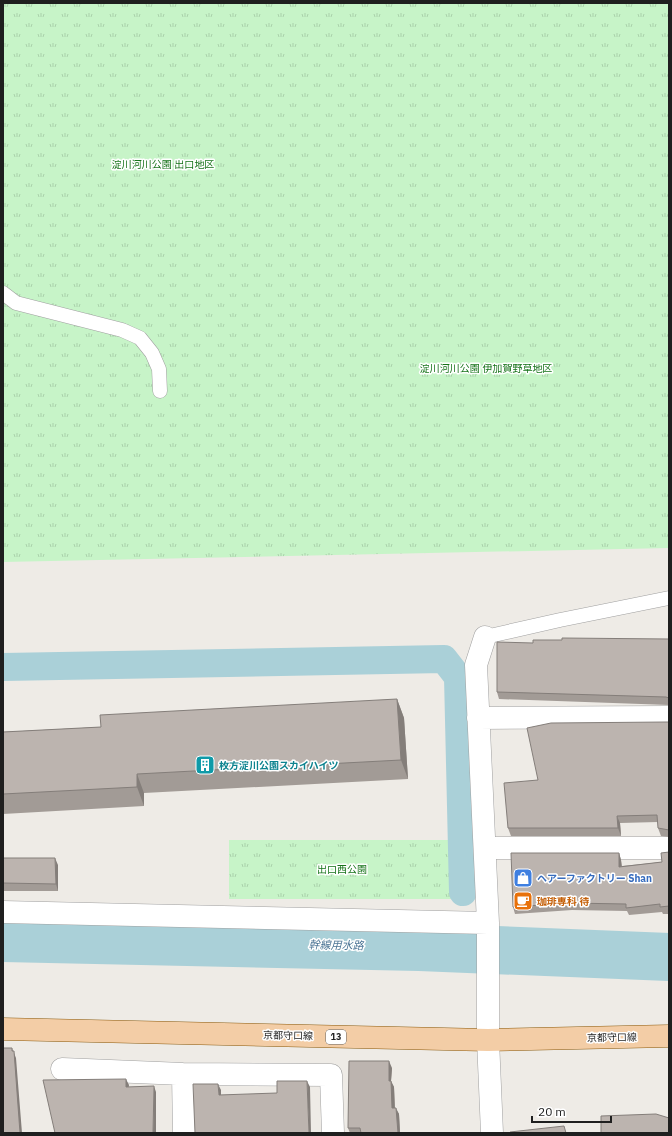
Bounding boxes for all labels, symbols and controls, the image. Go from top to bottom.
park label: 淀川河川公園 出口地区 [112,158,214,171]
park label: 淀川河川公園 伊加賀野草地区 [420,362,552,375]
building icon: 枚方淀川公園スカイハイツ [194,754,216,776]
place label: 枚方淀川公園スカイハイツ [219,759,339,772]
park label: 出口西公園 [317,863,367,876]
shop icon: ヘアーファクトリー Shan [512,867,534,889]
place label: ヘアーファクトリー Shan [537,872,652,885]
cafe icon: 珈琲専科 待 [512,890,534,912]
place label: 珈琲専科 待 [537,895,589,908]
water label: 幹線用水路 [308,938,365,952]
street label: 京都守口線 [263,1029,313,1042]
road number: 13 [326,1030,346,1044]
street label: 京都守口線 [587,1031,637,1044]
scale bar [532,1098,611,1124]
text: 20 m [538,1104,566,1119]

